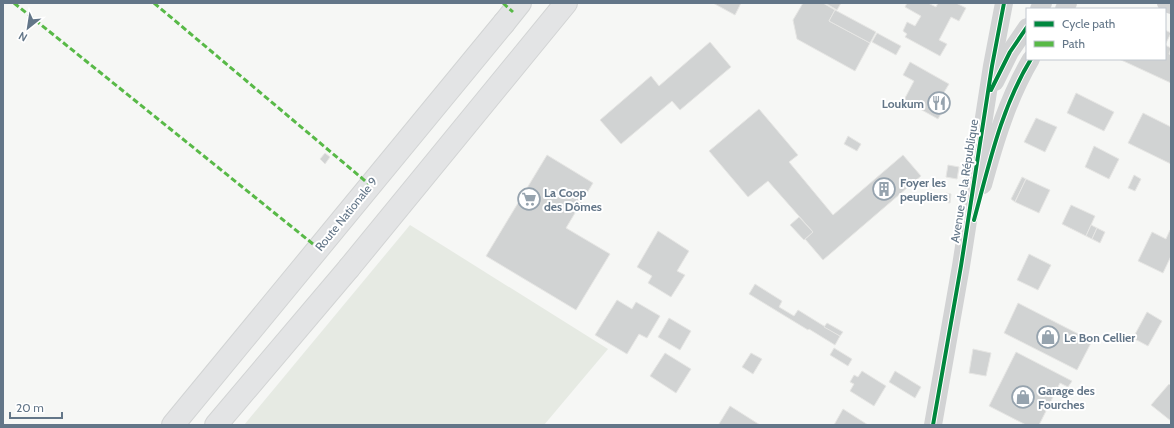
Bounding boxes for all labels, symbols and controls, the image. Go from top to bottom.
north arrow [8,8,48,48]
legend [1026,8,1166,60]
text: Cycle path [1062,16,1115,31]
text: N [16,29,30,45]
text: Path [1062,36,1085,51]
restaurant icon: Loukum [926,90,952,116]
place label: Loukum [882,96,924,111]
street label: Avenue de la République [947,118,981,244]
street label: Route Nationale 9 [312,174,381,254]
place label: Foyer les peupliers [900,175,948,204]
building icon: Foyer les peupliers [871,176,897,202]
place label: La Coop des Dômes [544,185,602,214]
supermarket icon: La Coop des Dômes [516,186,542,212]
shop icon: Le Bon Cellier [1035,324,1061,350]
place label: Le Bon Cellier [1064,330,1135,345]
place label: Garage des Fourches [1038,383,1095,412]
shop icon: Garage des Fourches [1010,384,1036,410]
scale bar [10,394,62,420]
text: 20 m [16,400,44,415]

